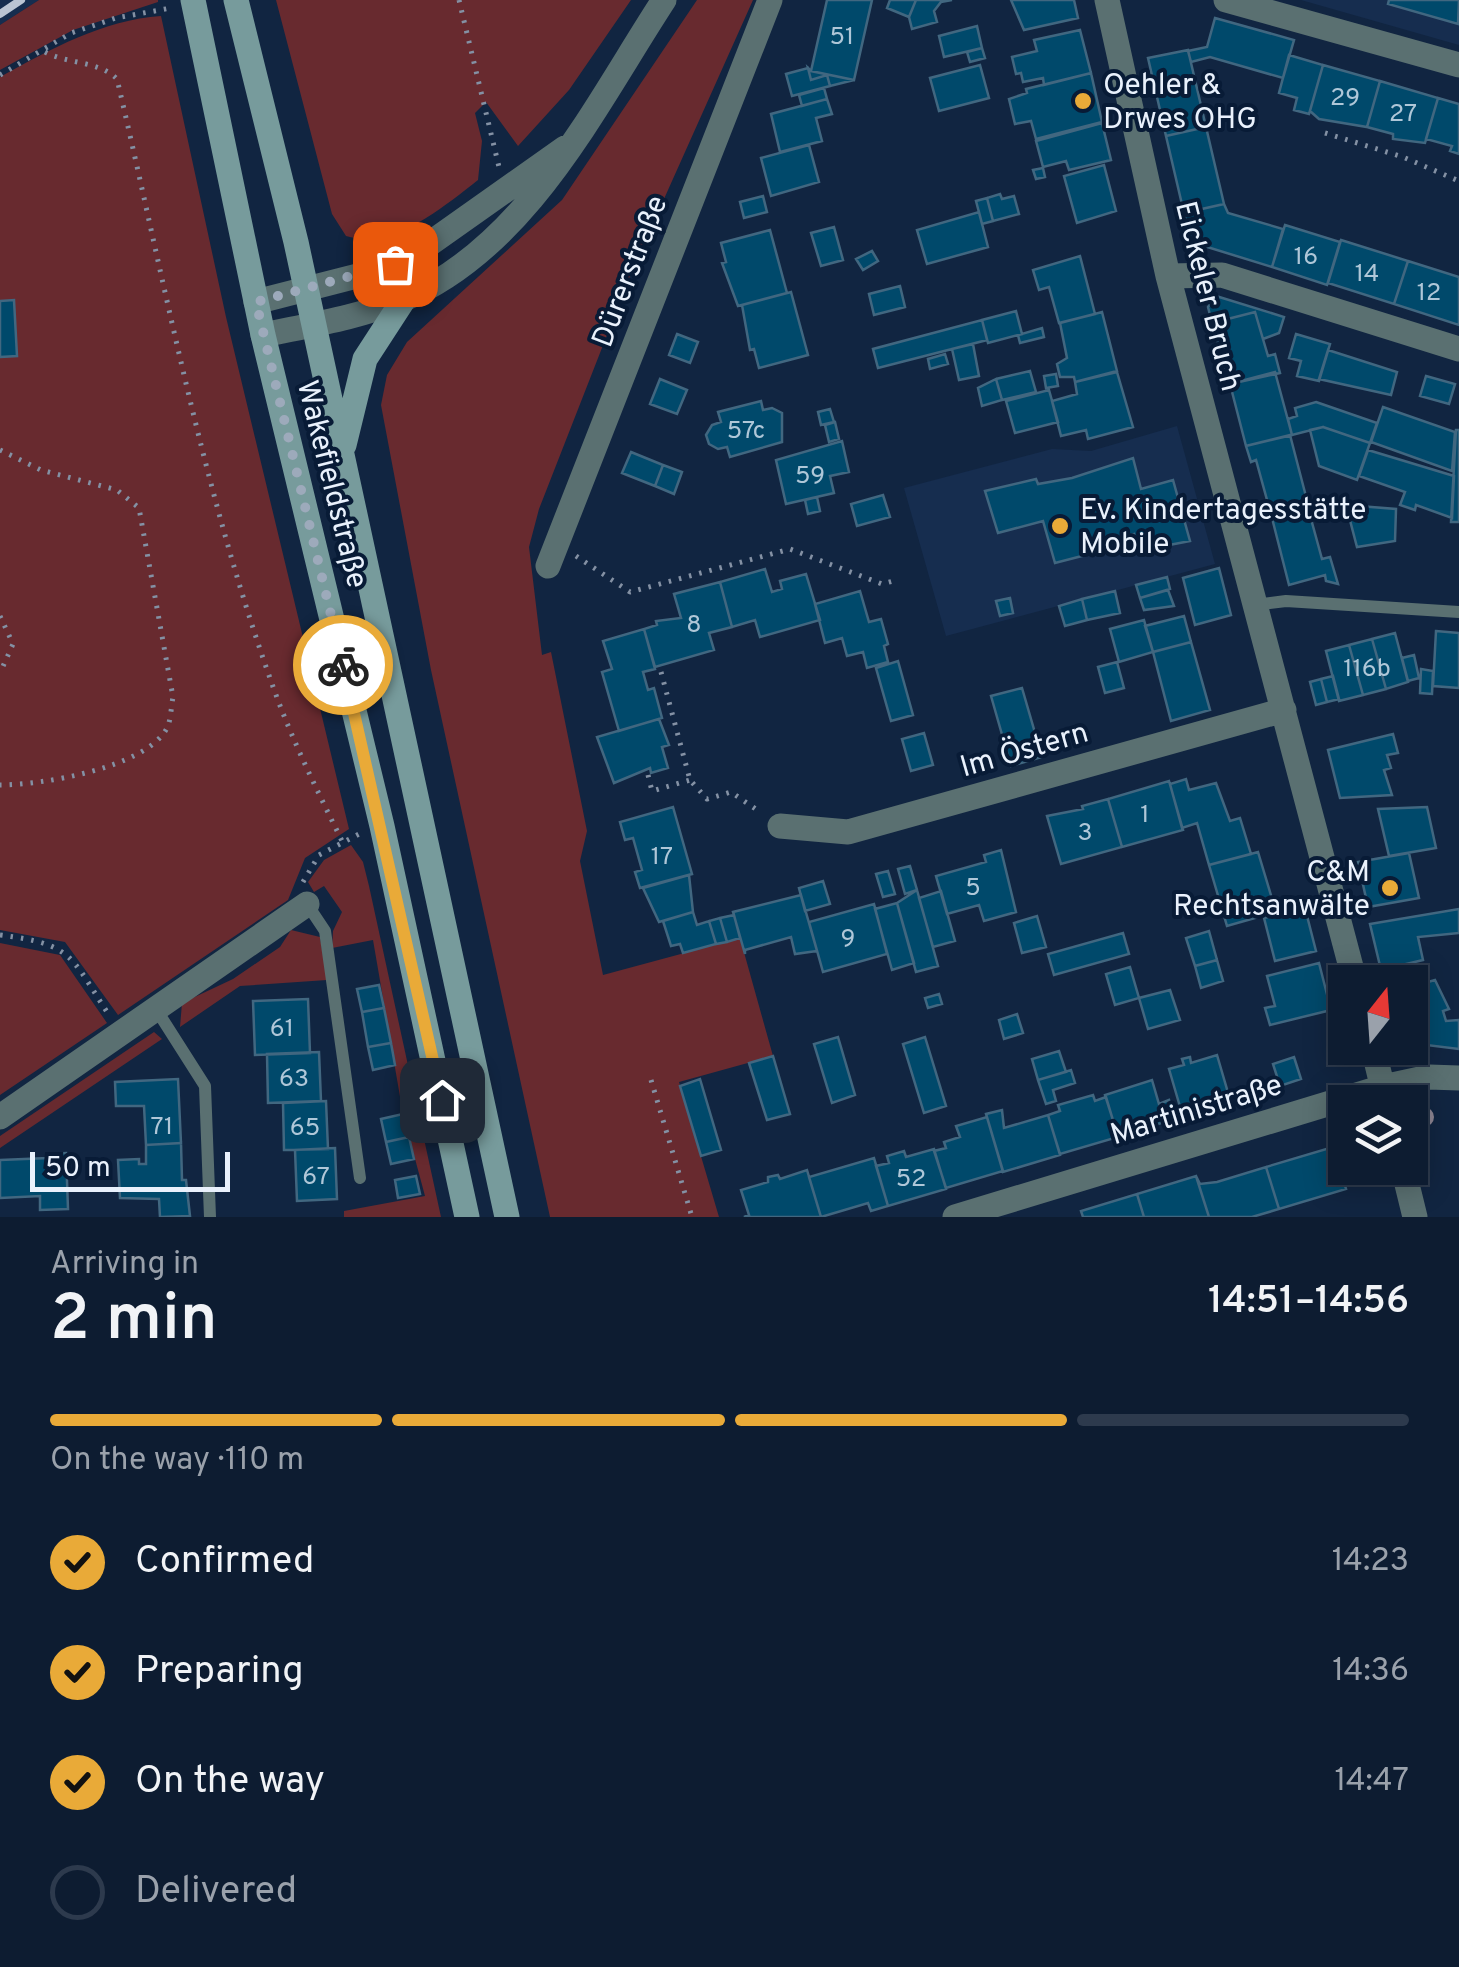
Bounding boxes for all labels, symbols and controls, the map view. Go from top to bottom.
house number: 51 [830,22,854,54]
place label: Oehler & Drwes OHG [1103,68,1257,139]
house number: 29 [1330,83,1360,115]
marker: Oehler & Drwes OHG [1072,90,1094,112]
house number: 27 [1389,99,1417,131]
street label: Dürerstraße [585,191,677,353]
street label: Eickeler Bruch [1165,198,1248,395]
pin [353,222,438,307]
icon: bag [368,237,423,292]
house number: 16 [1294,242,1318,274]
house number: 14 [1355,259,1379,291]
house number: 12 [1417,278,1441,310]
street label: Wakefieldstraße [287,377,374,592]
house number: 57c [727,416,765,448]
house number: 59 [795,461,825,493]
place label: Ev. Kindertagesstätte Mobile [1080,493,1366,564]
marker: Ev. Kindertagesstätte Mobile [1049,515,1071,537]
house number: 8 [686,610,702,642]
courier [293,615,393,715]
icon: bike [316,638,371,693]
house number: 116b [1343,654,1391,686]
street label: Im Östern [956,714,1093,787]
house number: 1 [1140,800,1150,832]
house number: 3 [1077,818,1093,850]
house number: 17 [651,842,673,874]
place label: C&M Rechtsanwälte [1173,855,1370,926]
house number: 5 [965,873,981,905]
marker: C&M Rechtsanwälte [1379,877,1401,899]
house number: 9 [841,924,855,956]
north arrow [1328,965,1428,1065]
map controls [1328,965,1428,1185]
house number: 61 [270,1014,294,1046]
pin [400,1058,485,1143]
house number: 63 [279,1064,309,1096]
street label: Martinistraße [1106,1068,1287,1155]
icon: home [415,1073,470,1128]
button: layers [1328,1085,1428,1185]
house number: 71 [151,1112,173,1144]
house number: 65 [290,1113,320,1145]
scale bar [30,1147,230,1192]
text: 50 m [45,1151,111,1187]
house number: 67 [302,1162,330,1194]
house number: 52 [896,1164,926,1196]
text: Arriving in [50,1245,199,1285]
text: 14:51–14:56 [1208,1278,1409,1327]
text: 2 min [50,1281,218,1363]
text: On the way · 110 m [50,1441,304,1481]
icon: check [50,1535,105,1590]
text: Confirmed [135,1538,314,1587]
text: 14:23 [1332,1542,1409,1582]
icon: check [50,1645,105,1700]
text: Preparing [135,1648,304,1697]
text: 14:36 [1332,1652,1409,1692]
icon: check [50,1755,105,1810]
text: On the way [135,1758,325,1807]
text: 14:47 [1334,1762,1409,1802]
text: Delivered [135,1868,297,1917]

